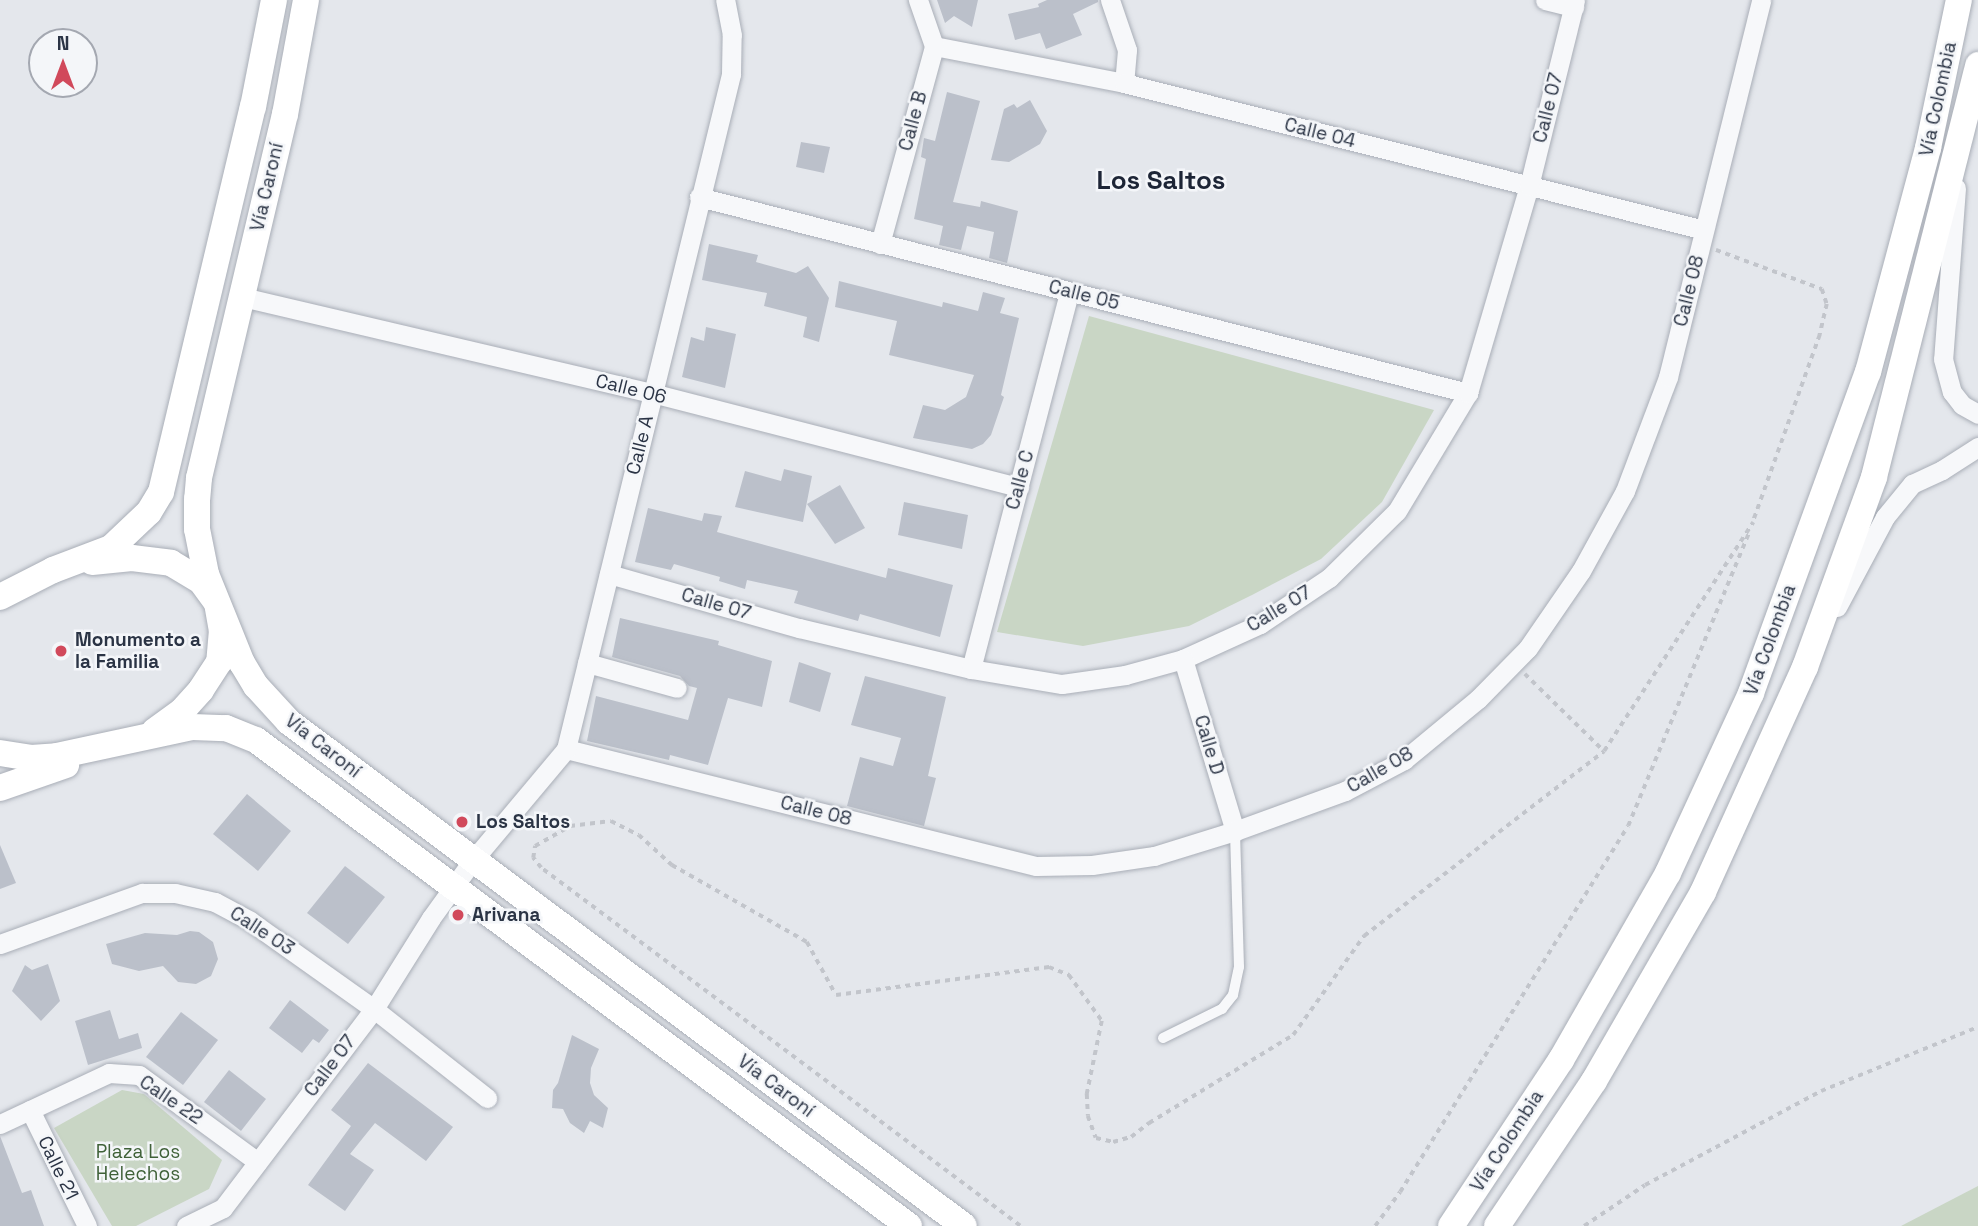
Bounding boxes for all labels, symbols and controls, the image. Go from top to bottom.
north arrow [28,28,98,98]
text: N [57,31,69,56]
street label: Vía Colombia [1915,40,1961,158]
street label: Calle 07 [1528,71,1568,145]
street label: Calle B [894,89,932,153]
street label: Calle 04 [1282,113,1358,153]
street label: Vía Caroní [246,140,288,234]
district label: Los Saltos [1097,165,1225,197]
street label: Calle 08 [1669,253,1709,329]
street label: Calle 05 [1046,275,1122,315]
street label: Calle 06 [593,369,669,409]
street label: Calle A [622,413,658,477]
street label: Calle C [1001,448,1039,512]
street label: Calle 07 [1243,581,1315,637]
street label: Vía Colombia [1739,581,1801,699]
street label: Calle 07 [679,583,753,625]
place label: Monumento a la Familia [75,629,201,673]
marker: Monumento a la Familia [53,643,69,659]
street label: Vía Caroní [280,709,366,783]
street label: Calle D [1189,712,1229,778]
street label: Calle 08 [1343,742,1417,798]
street label: Calle 08 [778,791,854,831]
place label: Los Saltos [476,811,570,833]
marker: Los Saltos [454,814,470,830]
street label: Calle 03 [226,902,298,960]
place label: Arivana [472,904,540,926]
marker: Arivana [450,907,466,923]
street label: Calle 07 [299,1031,361,1101]
street label: Vía Caroní [733,1050,819,1122]
street label: Calle 22 [135,1071,207,1129]
street label: Vía Colombia [1466,1086,1548,1196]
street label: Calle 21 [33,1132,83,1204]
park label: Plaza Los Helechos [96,1141,180,1185]

